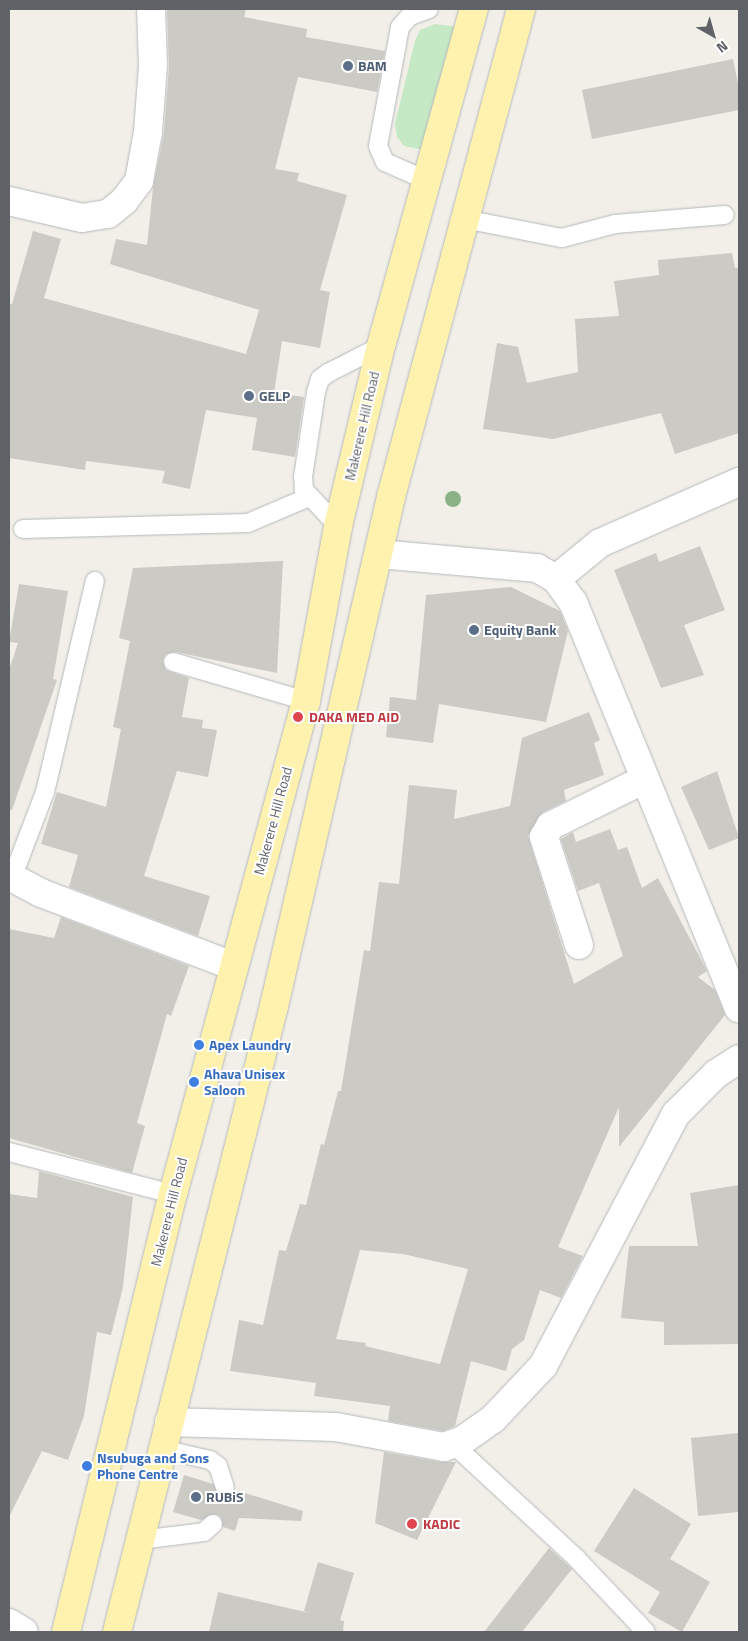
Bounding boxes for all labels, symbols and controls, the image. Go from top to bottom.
north arrow [688,10,738,60]
text: N [712,36,733,58]
place label: BAM [358,58,387,74]
marker: BAM [342,60,354,72]
street label: Makerere Hill Road [341,370,383,482]
place label: GELP [259,388,290,404]
marker: GELP [243,390,255,402]
place label: Equity Bank [484,622,556,638]
marker: Equity Bank [468,624,480,636]
place label: DAKA MED AID [309,709,399,725]
marker: DAKA MED AID [291,710,305,724]
street label: Makerere Hill Road [250,765,296,877]
place label: Apex Laundry [209,1037,291,1053]
marker: Apex Laundry [193,1039,205,1051]
place label: Ahava Unisex Saloon [204,1066,285,1098]
marker: Ahava Unisex Saloon [188,1076,200,1088]
street label: Makerere Hill Road [147,1156,191,1268]
place label: Nsubuga and Sons Phone Centre [97,1450,209,1482]
marker: Nsubuga and Sons Phone Centre [81,1460,93,1472]
place label: RUBiS [206,1489,244,1505]
marker: RUBiS [190,1491,202,1503]
place label: KADIC [423,1516,460,1532]
marker: KADIC [405,1517,419,1531]

